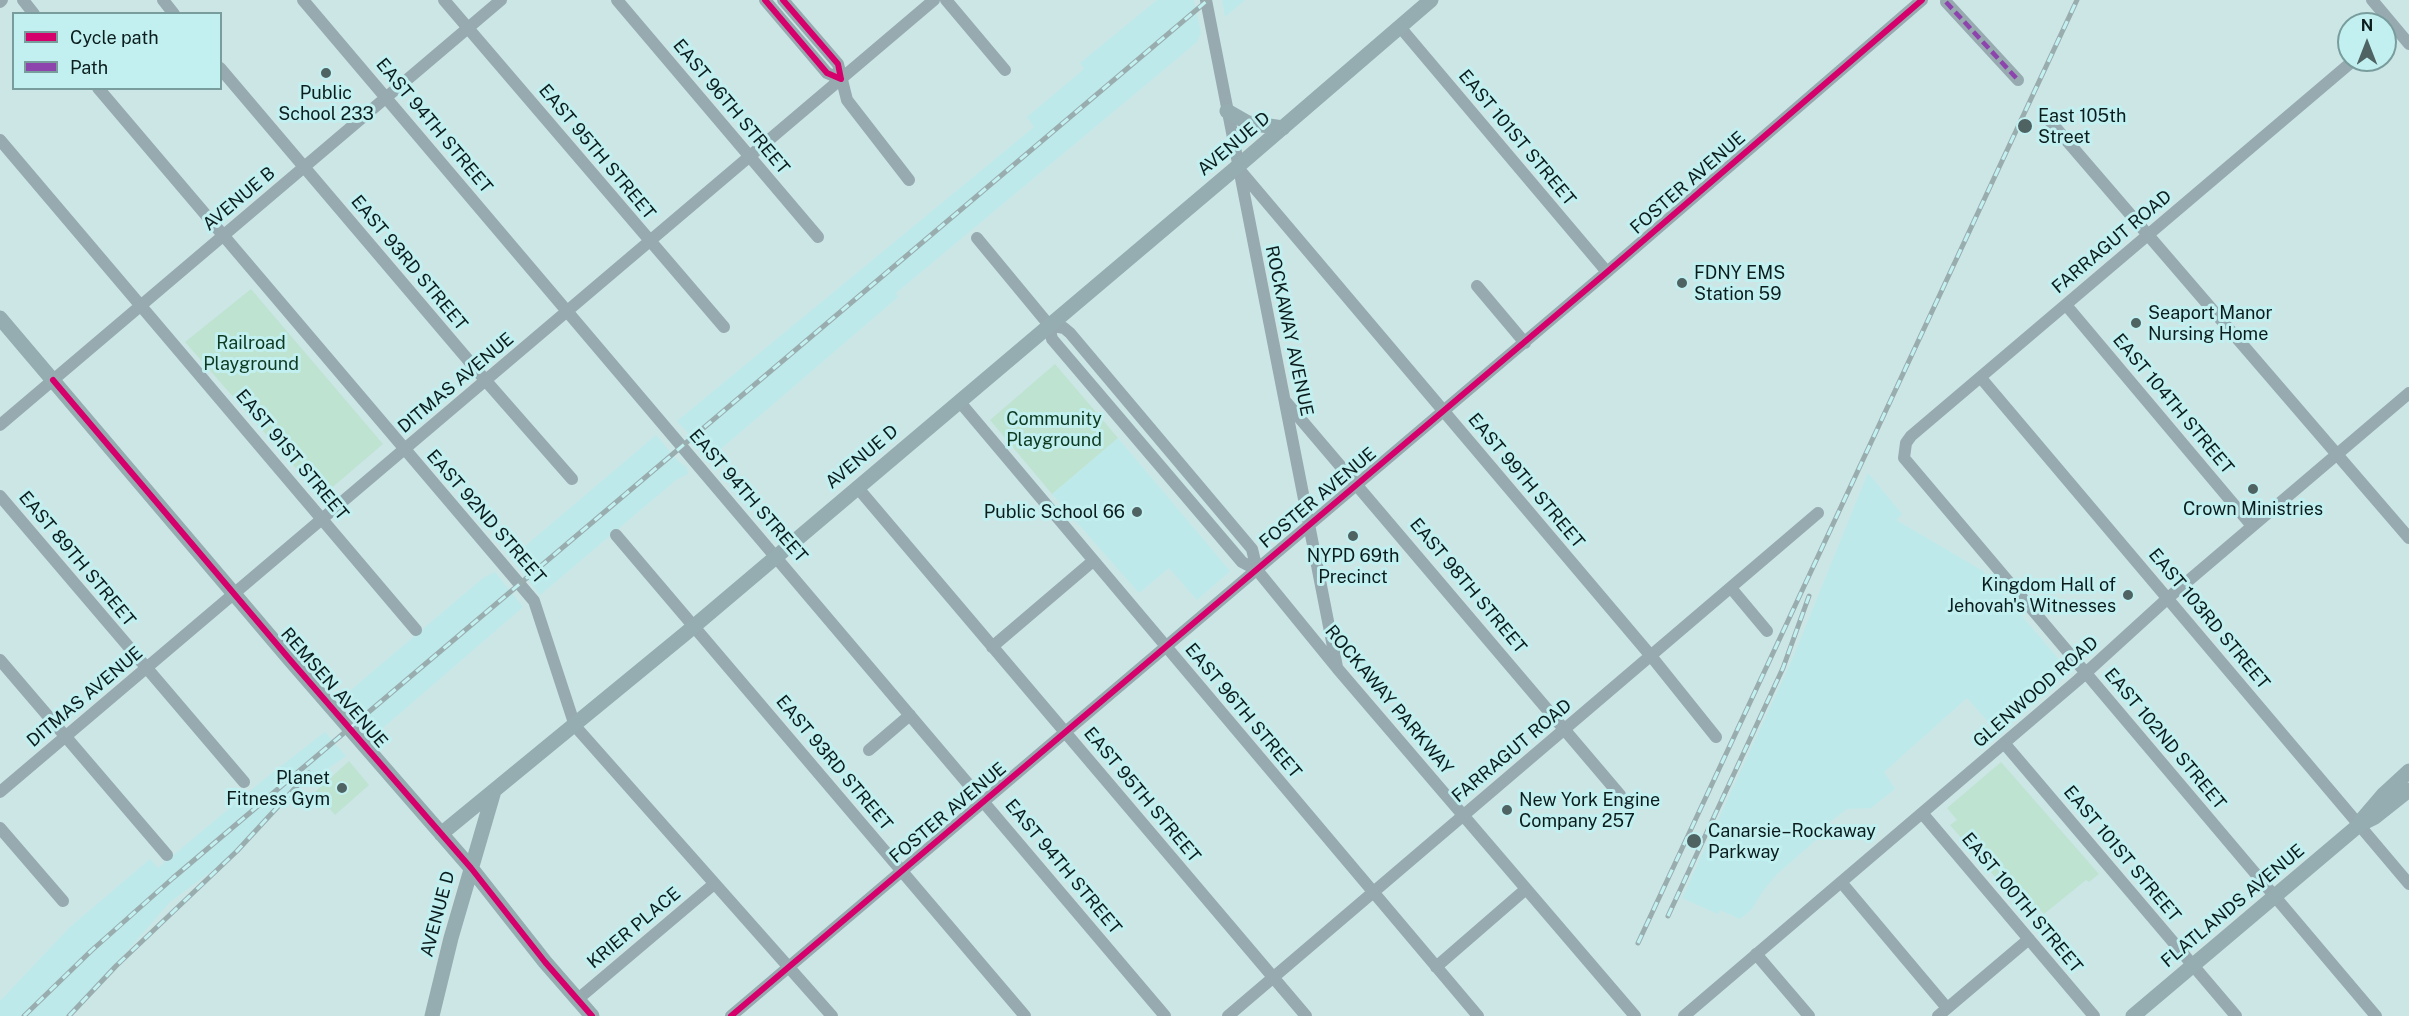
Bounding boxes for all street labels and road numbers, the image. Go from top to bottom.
street label: EAST 96TH STREET [668,35,794,179]
street label: EAST 94TH STREET [371,54,497,198]
street label: EAST 101ST STREET [1454,66,1580,210]
street label: EAST 95TH STREET [534,80,660,224]
street label: AVENUE D [1193,107,1275,181]
street label: FOSTER AVENUE [1626,127,1750,239]
street label: AVENUE B [198,163,280,235]
street label: FARRAGUT ROAD [2048,186,2176,298]
street label: EAST 93RD STREET [346,191,472,335]
street label: ROCKAWAY AVENUE [1260,244,1318,418]
street label: DITMAS AVENUE [394,328,518,438]
street label: EAST 104TH STREET [2108,329,2238,479]
street label: EAST 91ST STREET [231,385,353,525]
street label: EAST 99TH STREET [1463,409,1589,553]
street label: AVENUE D [821,420,903,494]
street label: EAST 94TH STREET [684,425,812,567]
street label: FOSTER AVENUE [1255,443,1381,553]
street label: EAST 92ND STREET [422,445,550,589]
street label: EAST 89TH STREET [14,487,140,631]
street label: EAST 98TH STREET [1405,514,1531,658]
street label: EAST 103RD STREET [2144,544,2274,694]
street label: ROCKAWAY PARKWAY [1320,621,1458,779]
street label: REMSEN AVENUE [276,624,392,752]
street label: GLENWOOD ROAD [1969,632,2103,752]
street label: EAST 96TH STREET [1180,639,1306,783]
street label: DITMAS AVENUE [23,642,147,752]
street label: EAST 102ND STREET [2100,664,2230,814]
street label: EAST 93RD STREET [771,691,897,835]
street label: FARRAGUT ROAD [1448,695,1576,807]
street label: EAST 95TH STREET [1079,723,1205,867]
street label: FOSTER AVENUE [885,758,1011,868]
street label: EAST 101ST STREET [2059,782,2185,926]
street label: EAST 94TH STREET [1000,795,1126,939]
street label: EAST 100TH STREET [1957,828,2087,978]
street label: FLATLANDS AVENUE [2157,840,2309,972]
street label: AVENUE D [416,869,460,959]
street label: KRIER PLACE [583,883,685,973]

